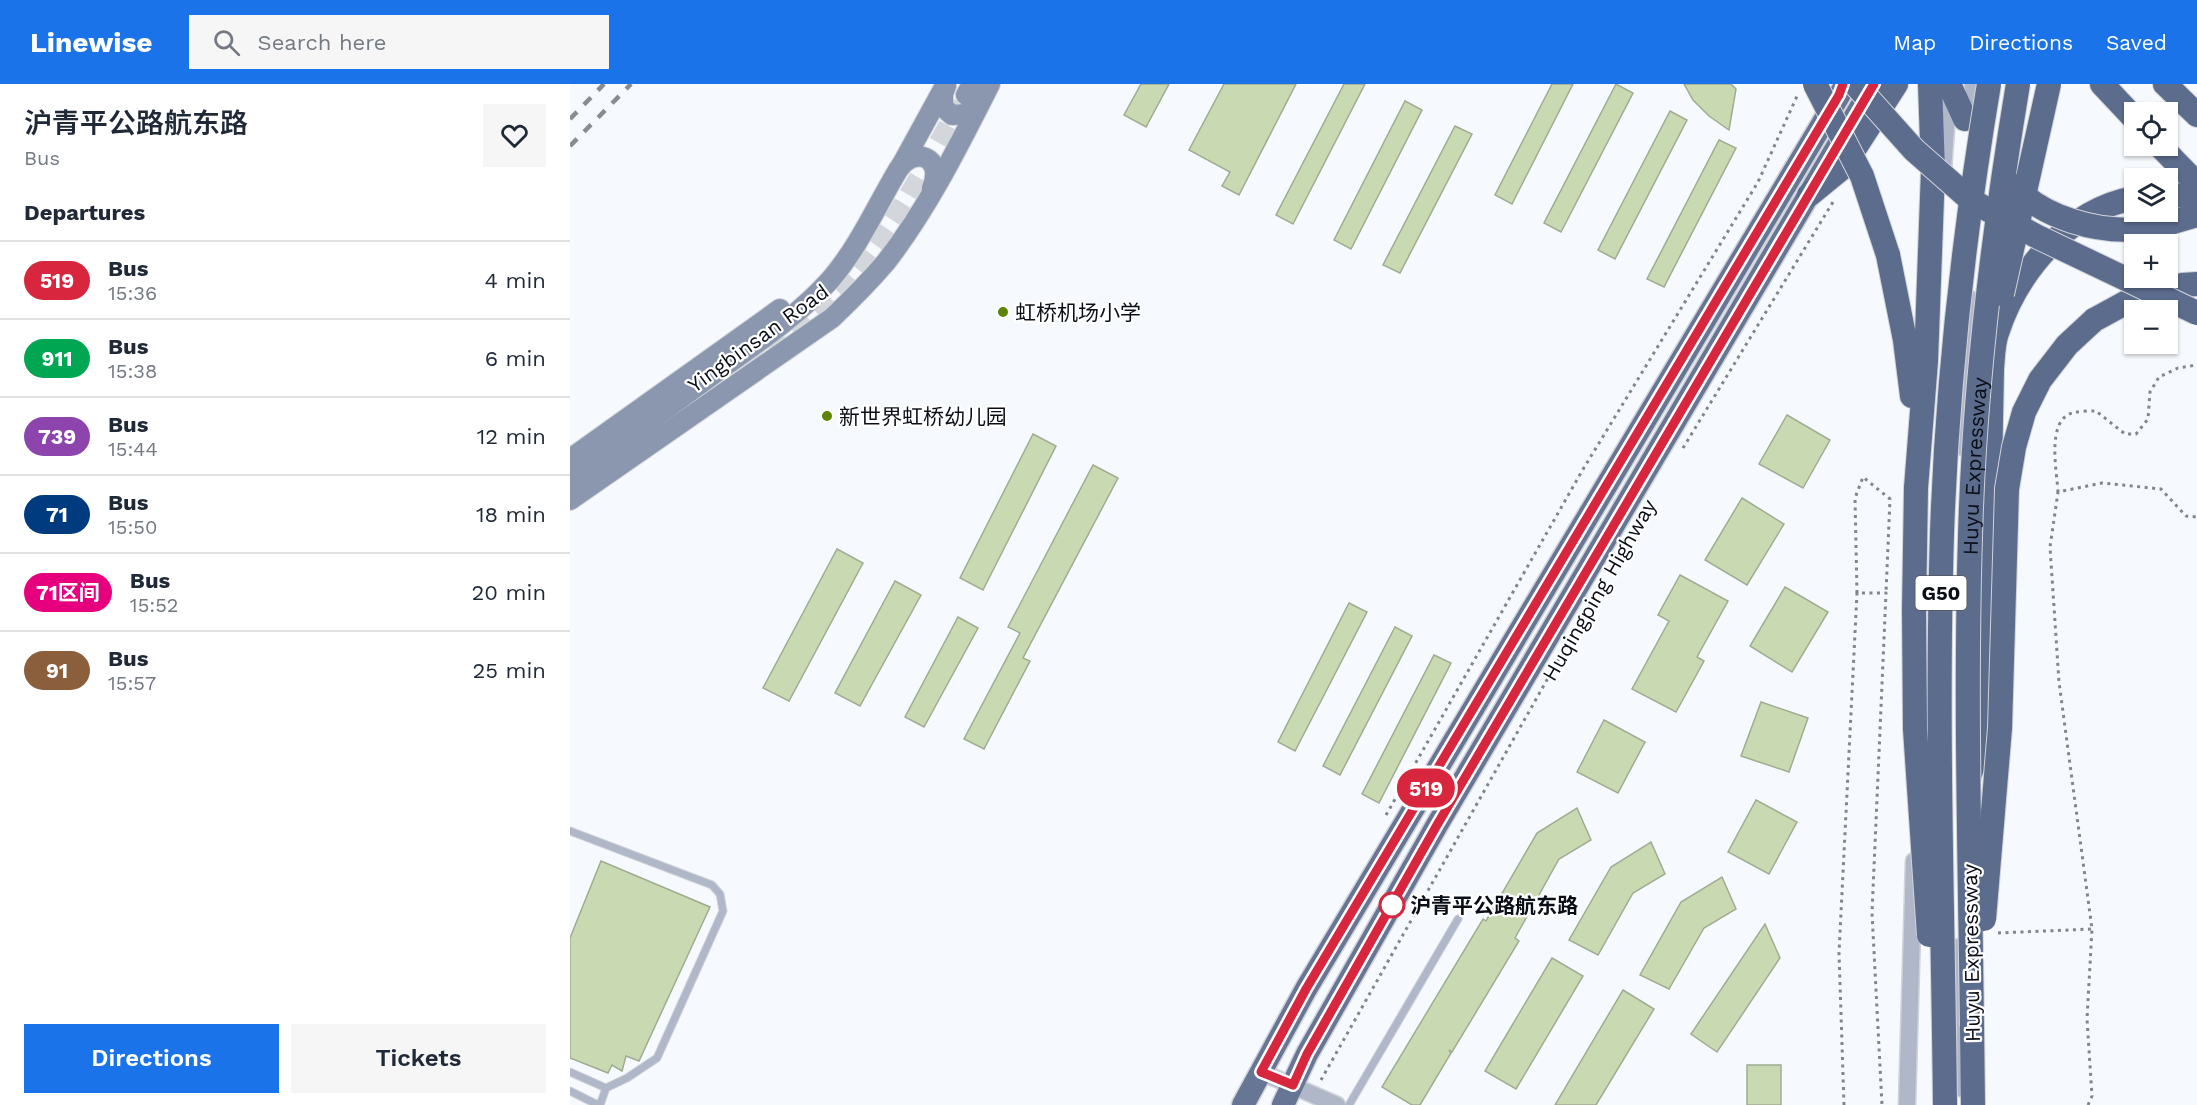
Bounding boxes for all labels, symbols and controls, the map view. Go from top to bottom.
search box [189,15,609,69]
text: Linewise [30,26,153,59]
icon: search [210,26,243,59]
text: Search here [258,30,387,55]
text: Map [1893,30,1936,55]
text: Directions [1969,30,2073,55]
text: Saved [2106,30,2167,55]
map controls [2124,102,2178,354]
button: locate [2124,102,2178,156]
button: heart [483,104,546,167]
text: 沪青平公路航东路 [24,107,248,140]
text: Bus [24,146,60,170]
button: layers [2124,168,2178,222]
text: Departures [24,200,145,225]
button: + [2124,234,2178,288]
text: Bus [108,256,148,281]
text: 519 [40,268,74,293]
text: 4 min [485,268,546,293]
street label: Yingbinsan Road [683,279,833,397]
text: 15:36 [108,281,157,305]
place label: 虹桥机场小学 [1015,300,1141,325]
button: − [2124,300,2178,354]
marker: 虹桥机场小学 [996,305,1010,319]
text: Bus [108,334,148,359]
text: 911 [41,346,73,371]
text: 6 min [485,346,546,371]
text: 15:38 [108,359,157,383]
street label: Huyu Expressway [1957,376,1992,556]
place label: 新世界虹桥幼儿园 [839,404,1007,429]
marker: 新世界虹桥幼儿园 [820,409,834,423]
text: Bus [108,412,148,437]
text: 739 [38,424,76,449]
text: 12 min [477,424,546,449]
text: 15:44 [108,437,158,461]
text: Bus [108,490,148,515]
street label: Huqingping Highway [1537,495,1661,685]
text: 71 [46,502,68,527]
text: 18 min [476,502,546,527]
text: 15:50 [108,515,157,539]
text: Bus [130,568,170,593]
road number: G50 [1916,576,1966,610]
text: 71区间 [36,580,100,605]
text: 20 min [472,580,546,605]
text: 15:52 [130,593,179,617]
text: Bus [108,646,148,671]
text: 91 [46,658,68,683]
text: 25 min [472,658,546,683]
text: 15:57 [108,671,156,695]
line badge: 519 [1392,768,1460,808]
text: 519 [1409,776,1443,801]
street label: Huyu Expressway [1957,864,1985,1042]
marker: 沪青平公路航东路 [1379,892,1405,918]
place label: 沪青平公路航东路 [1410,893,1578,918]
button: Directions [24,1024,279,1093]
button: Tickets [291,1024,546,1093]

